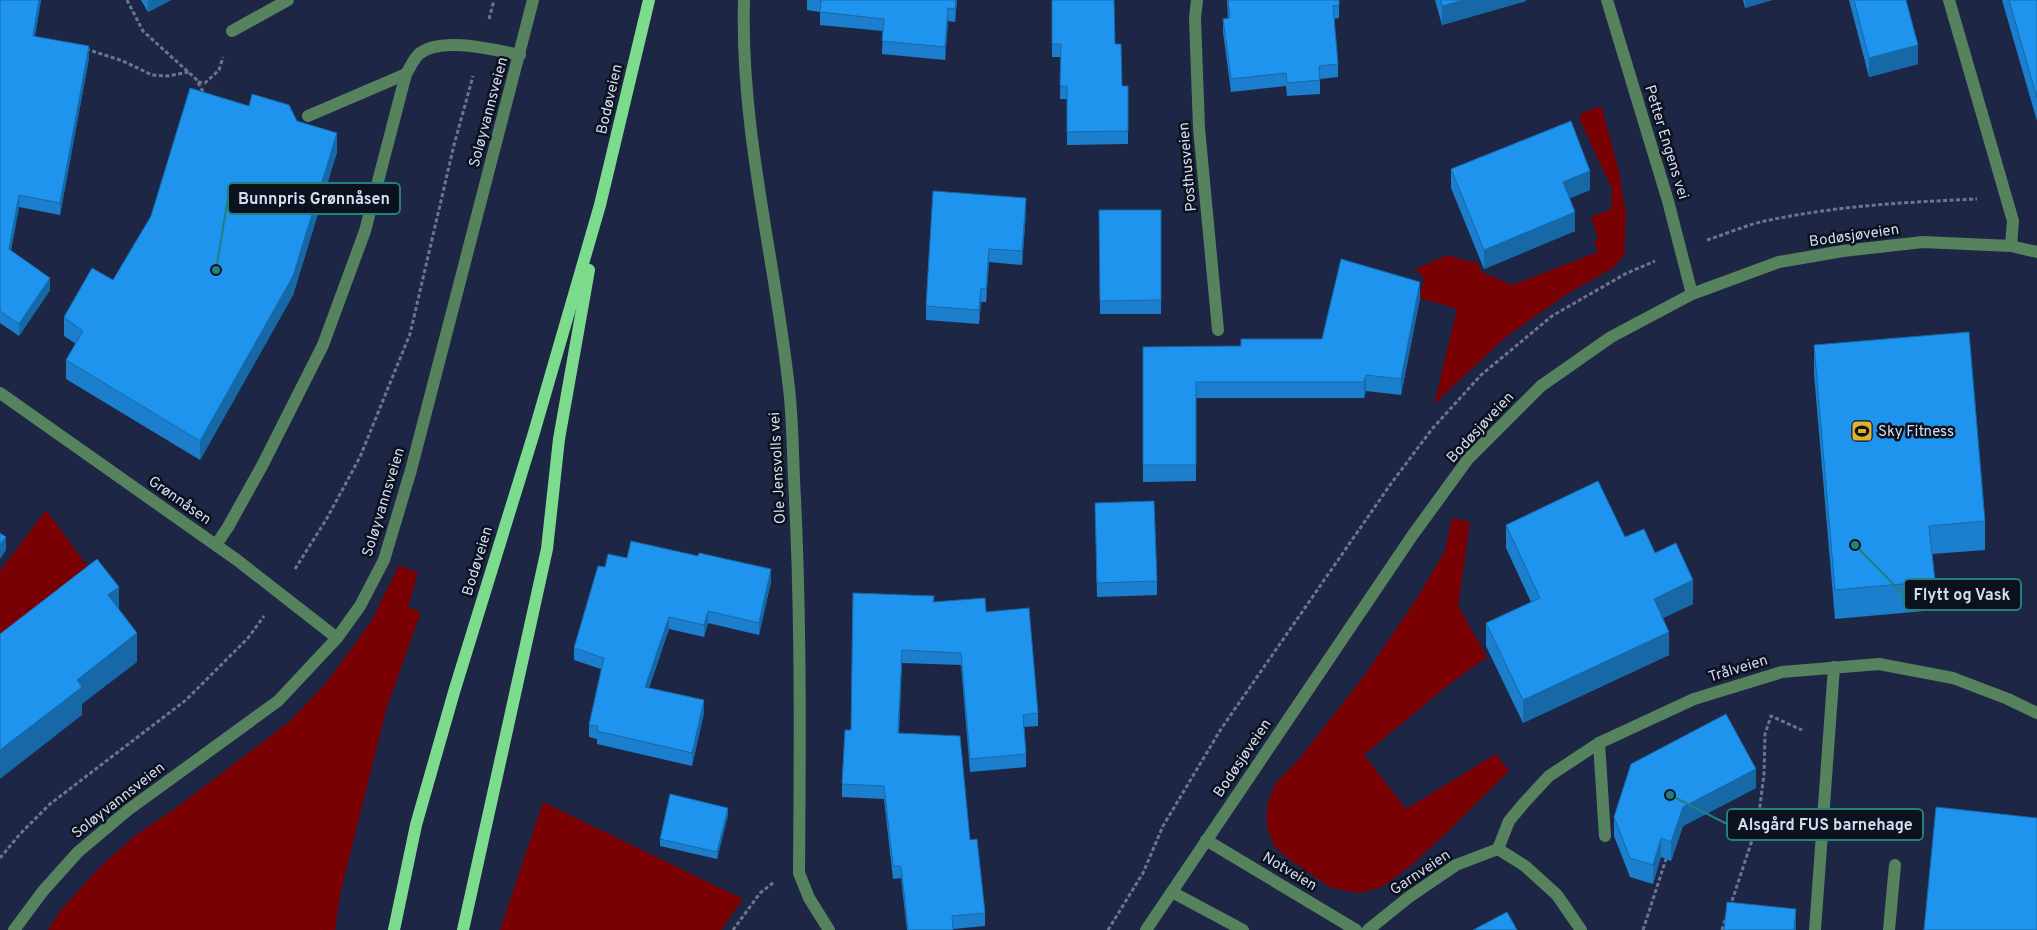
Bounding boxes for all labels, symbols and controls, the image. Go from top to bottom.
street label: Soløyvannsveien [466,55,513,169]
street label: Bodøveien [593,62,628,136]
street label: Petter Engens vei [1639,83,1692,202]
street label: Posthusveien [1175,121,1202,212]
callout: Bunnpris Grønnåsen [228,183,400,214]
text: Bunnpris Grønnåsen [238,189,390,210]
street label: Bodøsjøveien [1808,221,1900,252]
street label: Bodøsjøveien [1443,388,1519,468]
street label: Ole Jensvolls vei [766,412,791,524]
sports icon: Sky Fitness [1850,419,1874,443]
place label: Sky Fitness [1878,423,1954,442]
street label: Soløyvannsveien [359,446,410,559]
street label: Grønnåsen [144,473,214,530]
street label: Bodøveien [459,524,498,598]
callout: Flytt og Vask [1904,579,2021,610]
text: Flytt og Vask [1914,586,2011,606]
street label: Trålveien [1707,651,1770,687]
street label: Bodøsjøveien [1210,716,1276,802]
street label: Soløyvannsveien [68,759,169,843]
callout: Alsgård FUS barnehage [1727,809,1923,840]
text: Alsgård FUS barnehage [1737,815,1913,836]
street label: Garnveien [1387,846,1455,900]
street label: Notveien [1258,849,1320,896]

